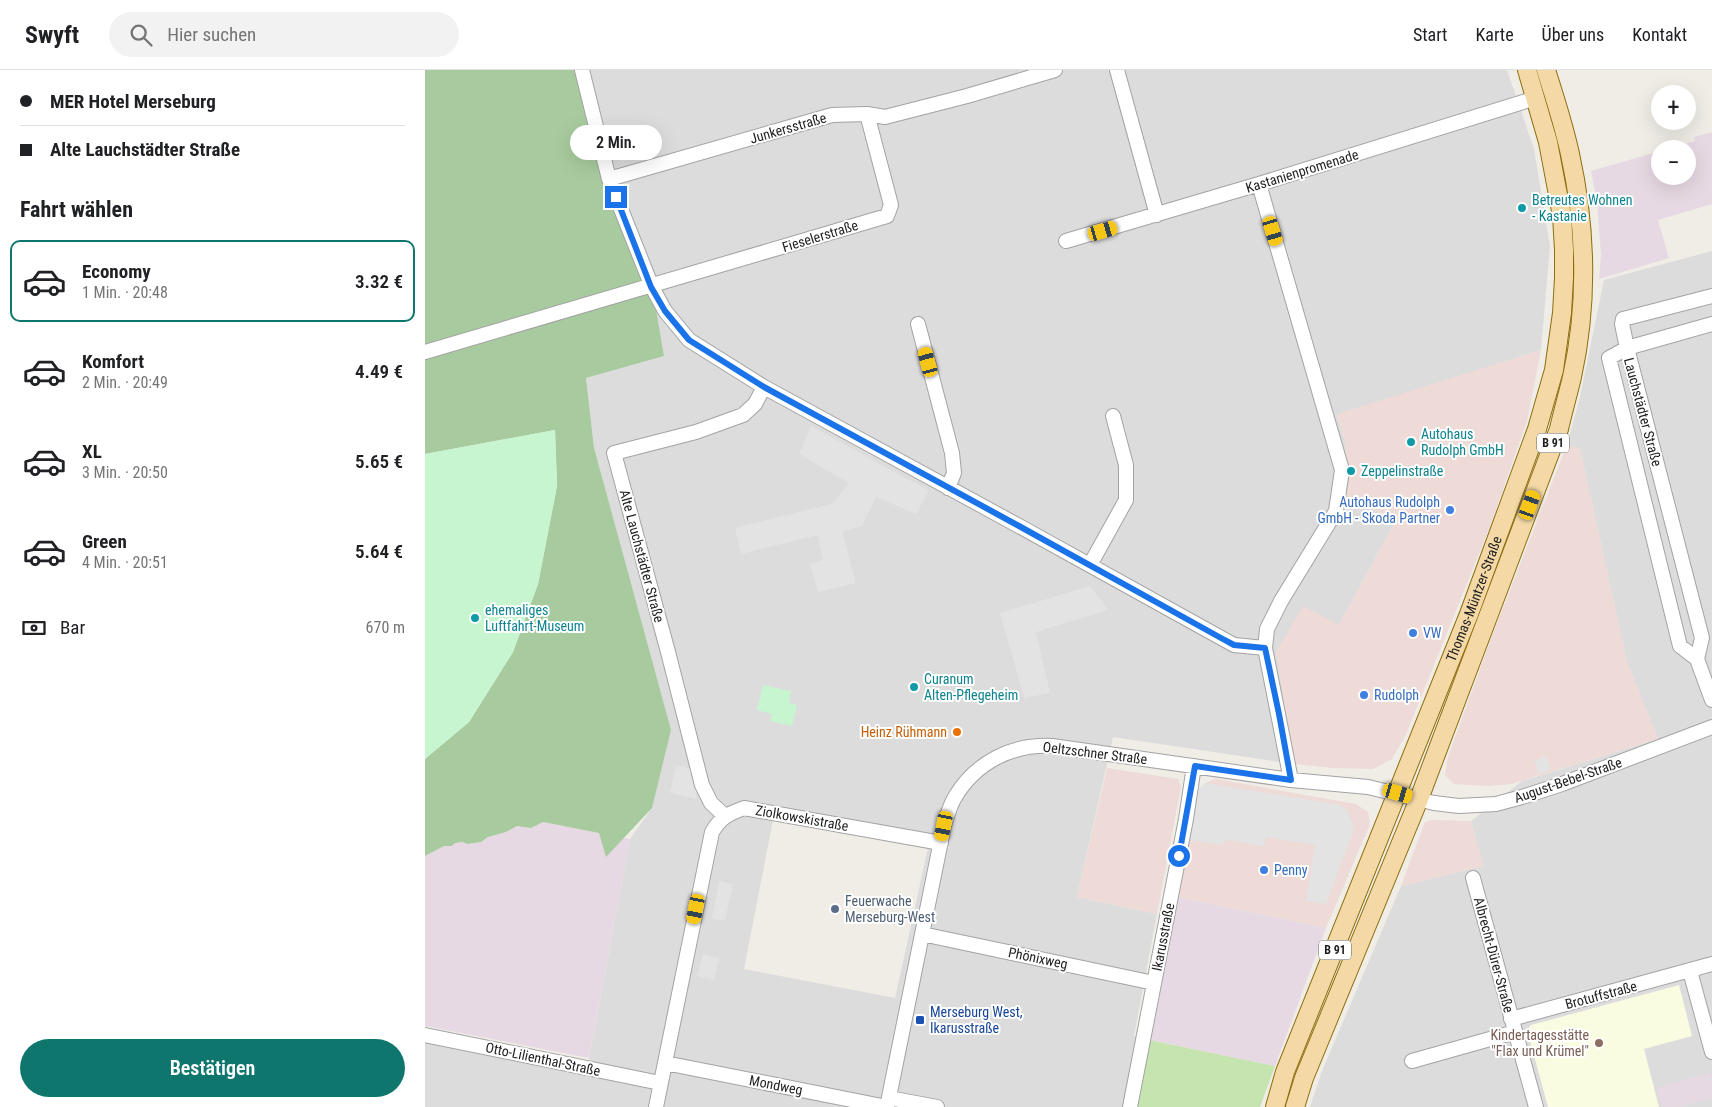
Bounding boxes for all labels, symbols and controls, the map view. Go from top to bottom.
search box [109,12,459,57]
text: Swyft [25,21,79,49]
icon: search [127,21,155,49]
text: Hier suchen [167,23,256,46]
text: Start [1413,24,1447,45]
text: Karte [1475,24,1514,45]
text: Über uns [1542,24,1604,45]
text: Kontakt [1632,24,1687,45]
map controls [1651,85,1696,185]
button: + [1651,85,1696,130]
text: MER Hotel Merseburg [50,90,216,113]
street label: Junkersstraße [748,109,828,147]
callout: 2 Min. [570,124,662,160]
text: 2 Min. [596,133,636,152]
text: Alte Lauchstädter Straße [50,138,240,161]
button: − [1651,140,1696,185]
street label: Kastanienpromenade [1244,146,1361,196]
route end [605,186,627,208]
place label: Betreutes Wohnen - Kastanie [1532,192,1632,224]
text: Fahrt wählen [20,197,133,222]
marker: Betreutes Wohnen - Kastanie [1516,202,1528,214]
car [1261,214,1284,248]
street label: Fieselerstraße [780,217,860,255]
car [1086,220,1119,242]
icon: car [22,259,67,304]
text: Economy [82,260,151,283]
text: 3.32 € [355,270,403,293]
text: 1 Min. · 20:48 [82,283,168,302]
car [916,346,939,378]
icon: car [22,349,67,394]
text: Komfort [82,350,144,373]
street label: Lauchstädter Straße [1621,356,1665,468]
text: 4.49 € [355,360,403,383]
text: 2 Min. · 20:49 [82,373,168,392]
place label: Autohaus Rudolph GmbH [1421,426,1504,458]
road number: B 91 [1537,433,1569,452]
marker: Autohaus Rudolph GmbH [1405,436,1417,448]
icon: car [22,439,67,484]
text: XL [82,440,102,463]
text: 5.65 € [355,450,403,473]
text: 3 Min. · 20:50 [82,463,168,482]
place label: Zeppelinstraße [1361,463,1444,479]
marker: Zeppelinstraße [1345,465,1357,477]
street label: Alte Lauchstädter Straße [617,488,668,625]
car [1517,488,1542,522]
place label: Autohaus Rudolph GmbH - Skoda Partner [1317,494,1440,526]
marker: Autohaus Rudolph GmbH - Skoda Partner [1444,504,1456,516]
icon: car [22,529,67,574]
text: Green [82,530,127,553]
street label: Thomas-Müntzer-Straße [1443,533,1505,664]
text: 5.64 € [355,540,403,563]
text: 4 Min. · 20:51 [82,553,168,572]
place label: ehemaliges Luftfahrt-Museum [485,602,584,634]
marker: ehemaliges Luftfahrt-Museum [469,612,481,624]
icon: cash [20,614,48,642]
text: Bar [60,616,85,639]
text: 670 m [366,618,405,637]
place label: VW [1423,625,1442,641]
marker: VW [1407,627,1419,639]
place label: Curanum Alten-Pflegeheim [924,671,1018,703]
marker: Curanum Alten-Pflegeheim [908,681,920,693]
place label: Rudolph [1374,687,1419,703]
marker: Rudolph [1358,689,1370,701]
place label: Heinz Rühmann [861,724,947,740]
marker: Heinz Rühmann [951,726,963,738]
street label: Oeltzschner Straße [1042,739,1148,767]
street label: August-Bebel-Straße [1512,754,1624,806]
car [1381,782,1414,804]
street label: Ziolkowskistraße [754,802,850,834]
car [933,810,954,842]
route start [1168,845,1190,867]
place label: Penny [1274,862,1308,878]
marker: Penny [1258,864,1270,876]
car [685,893,706,925]
place label: Feuerwache Merseburg-West [845,893,935,925]
street label: Albrecht-Dürer-Straße [1471,896,1517,1015]
street label: Ikarusstraße [1149,901,1178,972]
marker: Feuerwache Merseburg-West [829,903,841,915]
road number: B 91 [1319,940,1351,960]
street label: Phönixweg [1007,944,1069,972]
street label: Brotuffstraße [1563,978,1639,1012]
place label: Merseburg West, Ikarusstraße [930,1004,1023,1036]
marker: Merseburg West, Ikarusstraße [914,1014,926,1026]
place label: Kindertagesstätte "Flax und Krümel" [1490,1027,1589,1059]
marker: Kindertagesstätte "Flax und Krümel" [1593,1037,1605,1049]
button: Bestätigen [20,1039,405,1097]
street label: Otto-Lilienthal-Straße [484,1039,602,1079]
street label: Mondweg [748,1072,804,1098]

